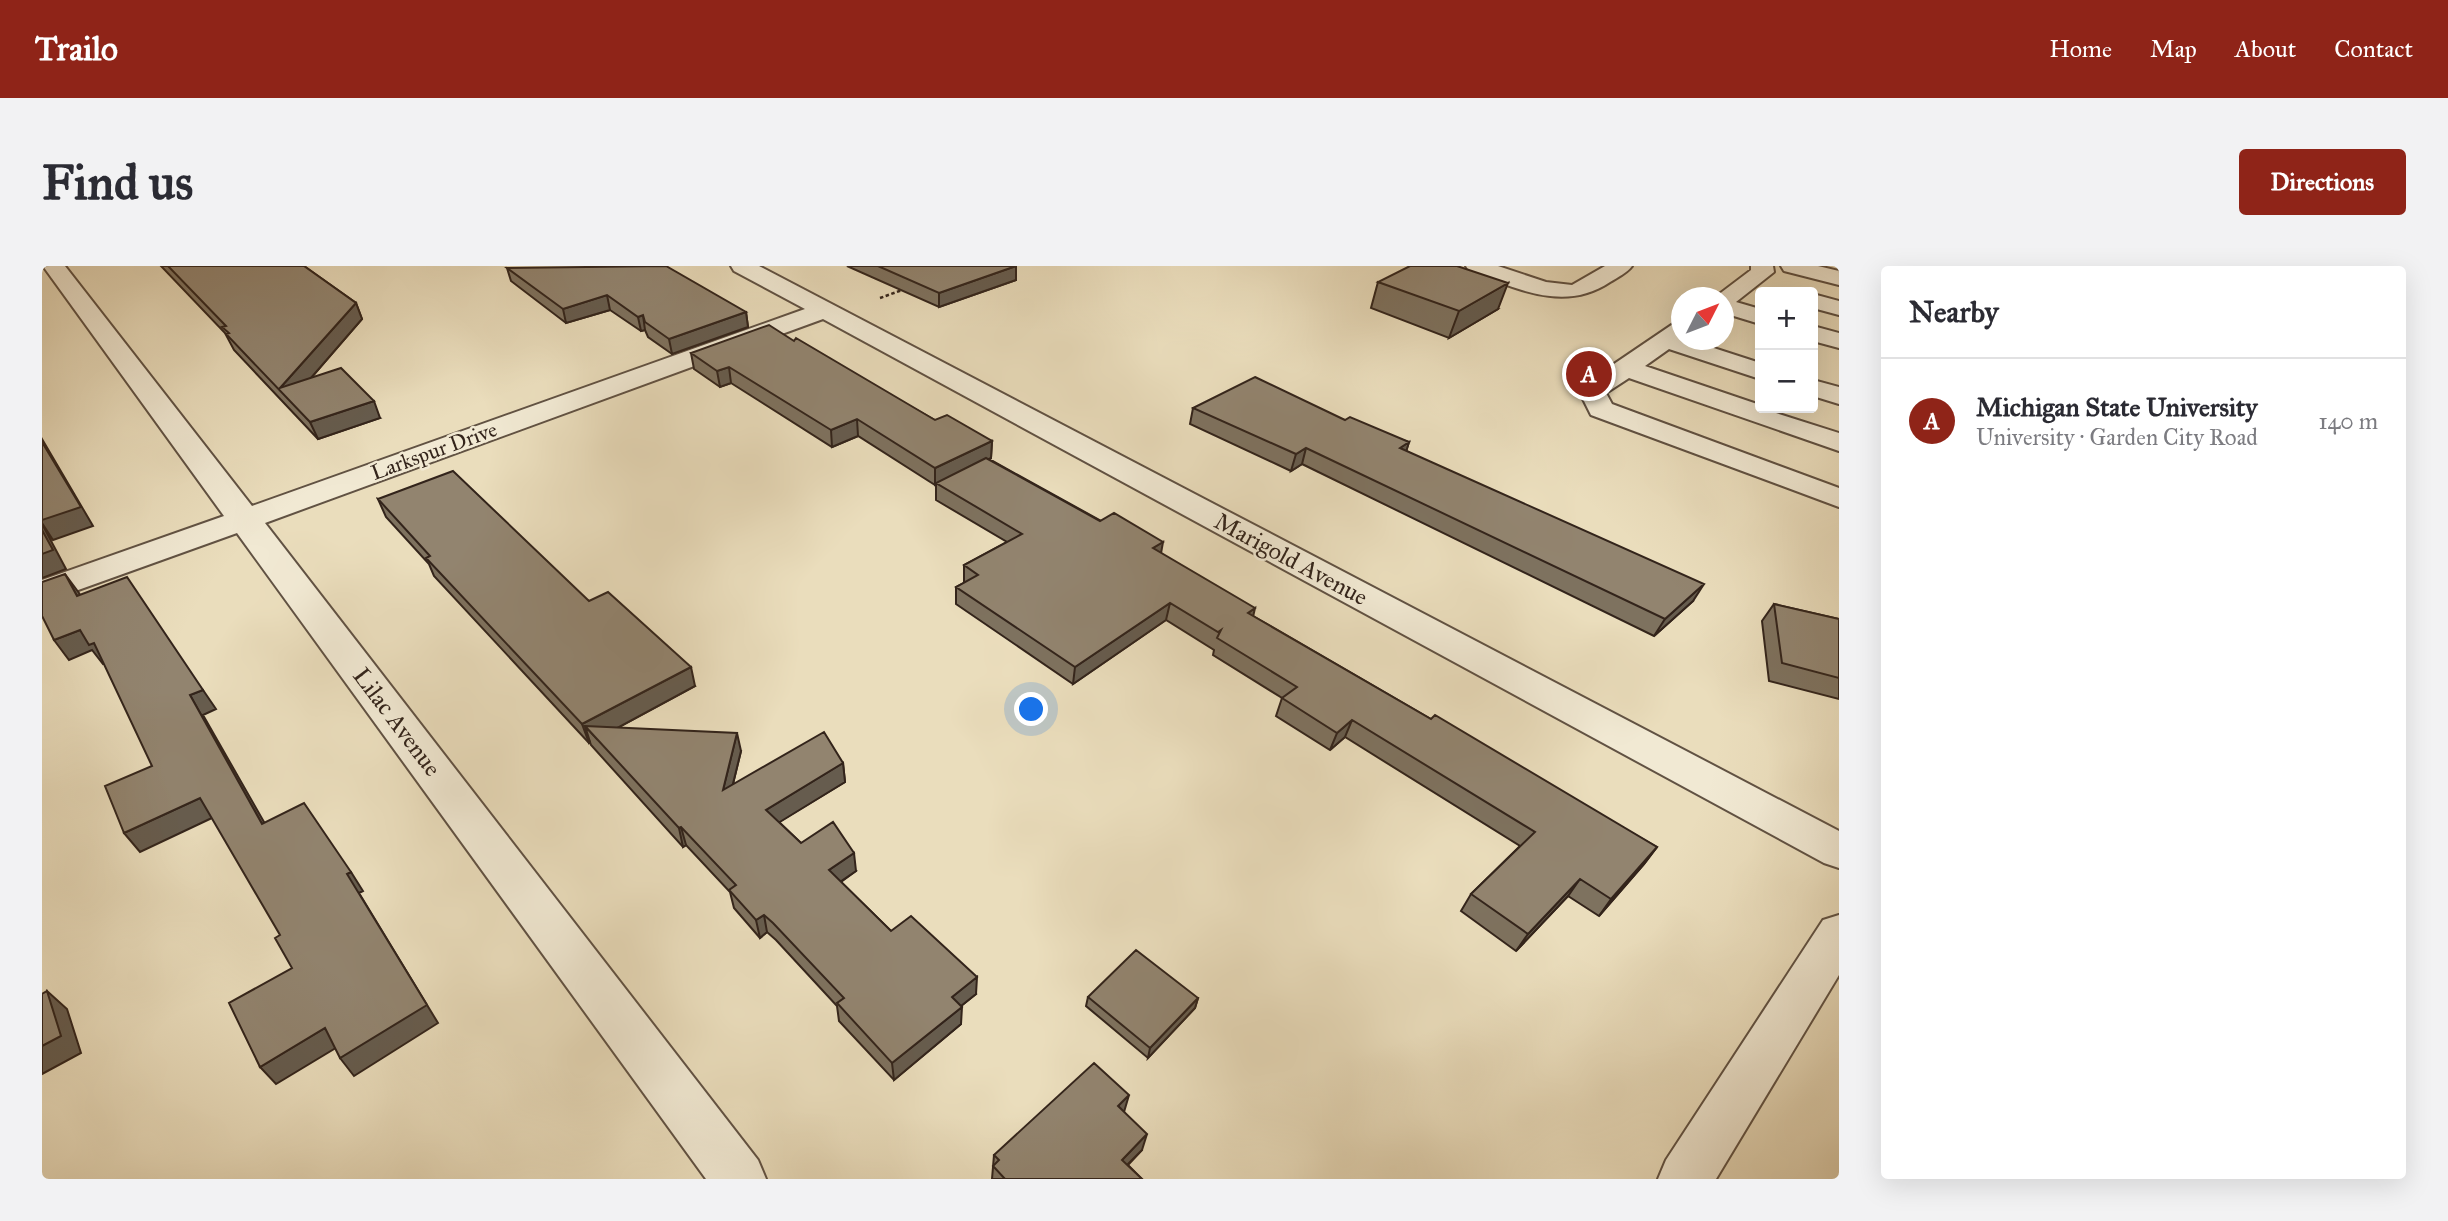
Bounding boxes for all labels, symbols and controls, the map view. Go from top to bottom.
text: Trailo [35,29,118,69]
text: Home [2049,34,2112,64]
text: Map [2150,34,2197,64]
text: About [2235,34,2296,64]
text: Contact [2334,34,2413,64]
button: Directions [2239,149,2406,215]
text: Find us [42,153,193,212]
north arrow [1671,287,1734,350]
map controls [1755,287,1818,413]
button: + [1755,287,1818,350]
text: Nearby [1909,294,1999,330]
pin: A [1566,348,1612,400]
button: − [1755,350,1818,413]
text: Michigan State University [1976,391,2257,423]
text: A [1924,407,1940,435]
text: 140 m [2318,407,2378,435]
street label: Larkspur Drive [367,416,501,486]
text: University · Garden City Road [1976,423,2258,451]
street label: Marigold Avenue [1209,506,1373,612]
street label: Lilac Avenue [346,662,448,782]
your location [1014,692,1048,726]

